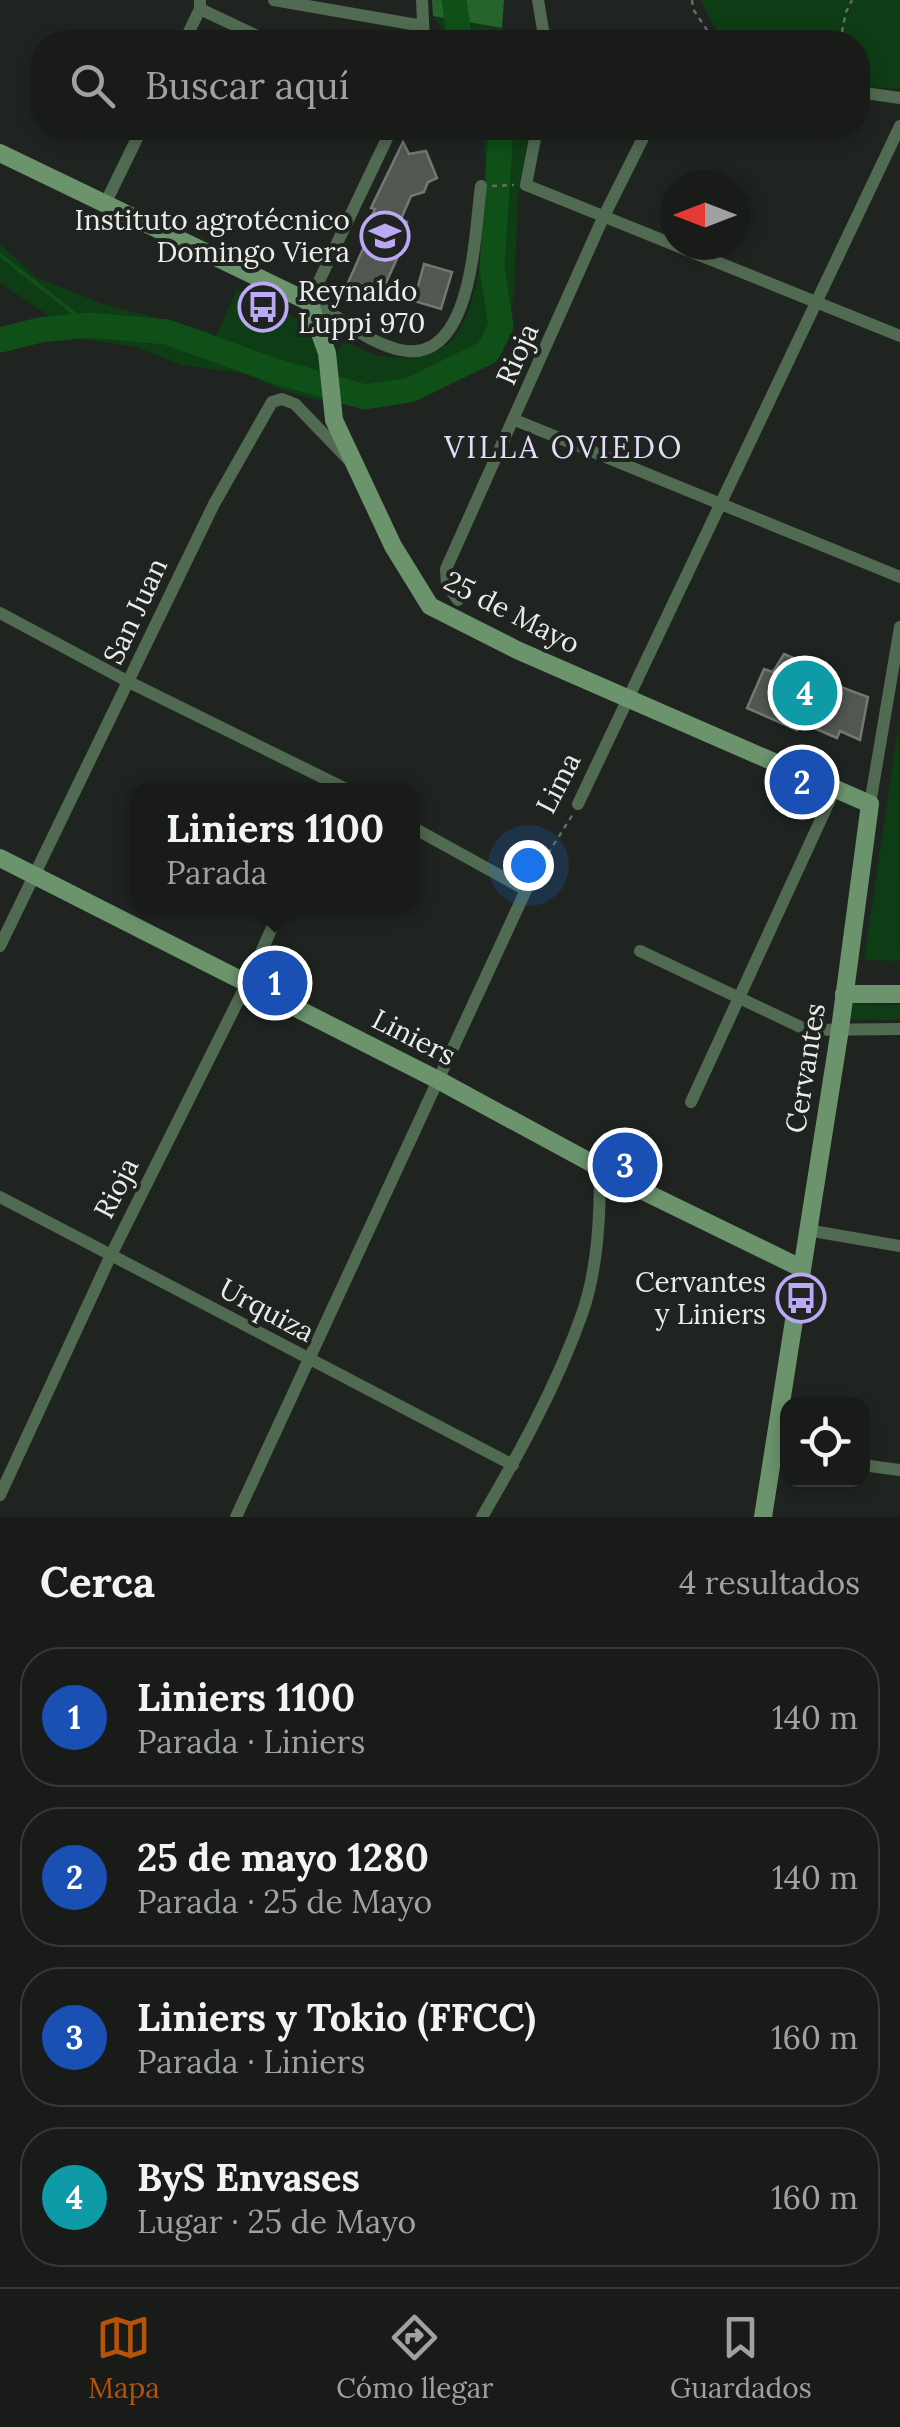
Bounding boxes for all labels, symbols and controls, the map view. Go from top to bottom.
search box [30,30,870,140]
icon: search [65,58,120,113]
text: Buscar aquí [145,61,349,109]
north arrow [660,170,750,260]
place label: Instituto agrotécnico Domingo Viera [75,202,350,270]
school or university icon: Instituto agrotécnico Domingo Viera [359,210,411,262]
place label: Reynaldo Luppi 970 [298,273,425,341]
bus stop icon: Reynaldo Luppi 970 [237,281,289,333]
street label: Rioja [488,318,546,390]
district label: VILLA OVIEDO [443,428,684,466]
street label: San Juan [95,552,175,670]
street label: 25 de Mayo [438,562,586,662]
pin: 4 [772,656,838,730]
pin: 2 [770,744,834,820]
street label: Lima [528,747,588,819]
popup [130,783,420,913]
text: Liniers 1100 [166,804,384,852]
your location [503,840,554,891]
text: Parada [166,852,267,893]
pin: 1 [242,946,308,1020]
street label: Cervantes [777,1000,833,1136]
street label: Liniers [366,1001,462,1073]
pin: 3 [592,1128,658,1202]
street label: Rioja [86,1151,146,1225]
place label: Cervantes y Liniers [635,1264,766,1332]
street label: Urquiza [213,1270,321,1350]
bus stop icon: Cervantes y Liniers [775,1272,827,1324]
map controls [780,1397,870,1487]
button: locate [780,1397,870,1487]
text: Cerca [40,1555,155,1609]
text: 4 resultados [679,1562,860,1603]
text: Liniers 1100 [137,1673,355,1721]
text: 1 [68,1697,81,1738]
text: 140 m [772,1697,858,1738]
text: Parada · Liniers [137,1721,365,1762]
text: 25 de mayo 1280 [137,1833,429,1881]
text: 2 [66,1857,83,1898]
text: 140 m [772,1857,858,1898]
text: Parada · 25 de Mayo [137,1881,432,1922]
text: Liniers y Tokio (FFCC) [137,1993,536,2041]
text: 3 [66,2017,83,2058]
text: 160 m [771,2017,858,2058]
text: Parada · Liniers [137,2041,365,2082]
text: ByS Envases [137,2153,360,2201]
text: 4 [66,2177,83,2218]
text: 160 m [771,2177,858,2218]
text: Lugar · 25 de Mayo [137,2201,416,2242]
tab: Mapa [88,2310,160,2406]
tab: Cómo llegar [336,2310,493,2406]
tab: Guardados [670,2310,812,2406]

